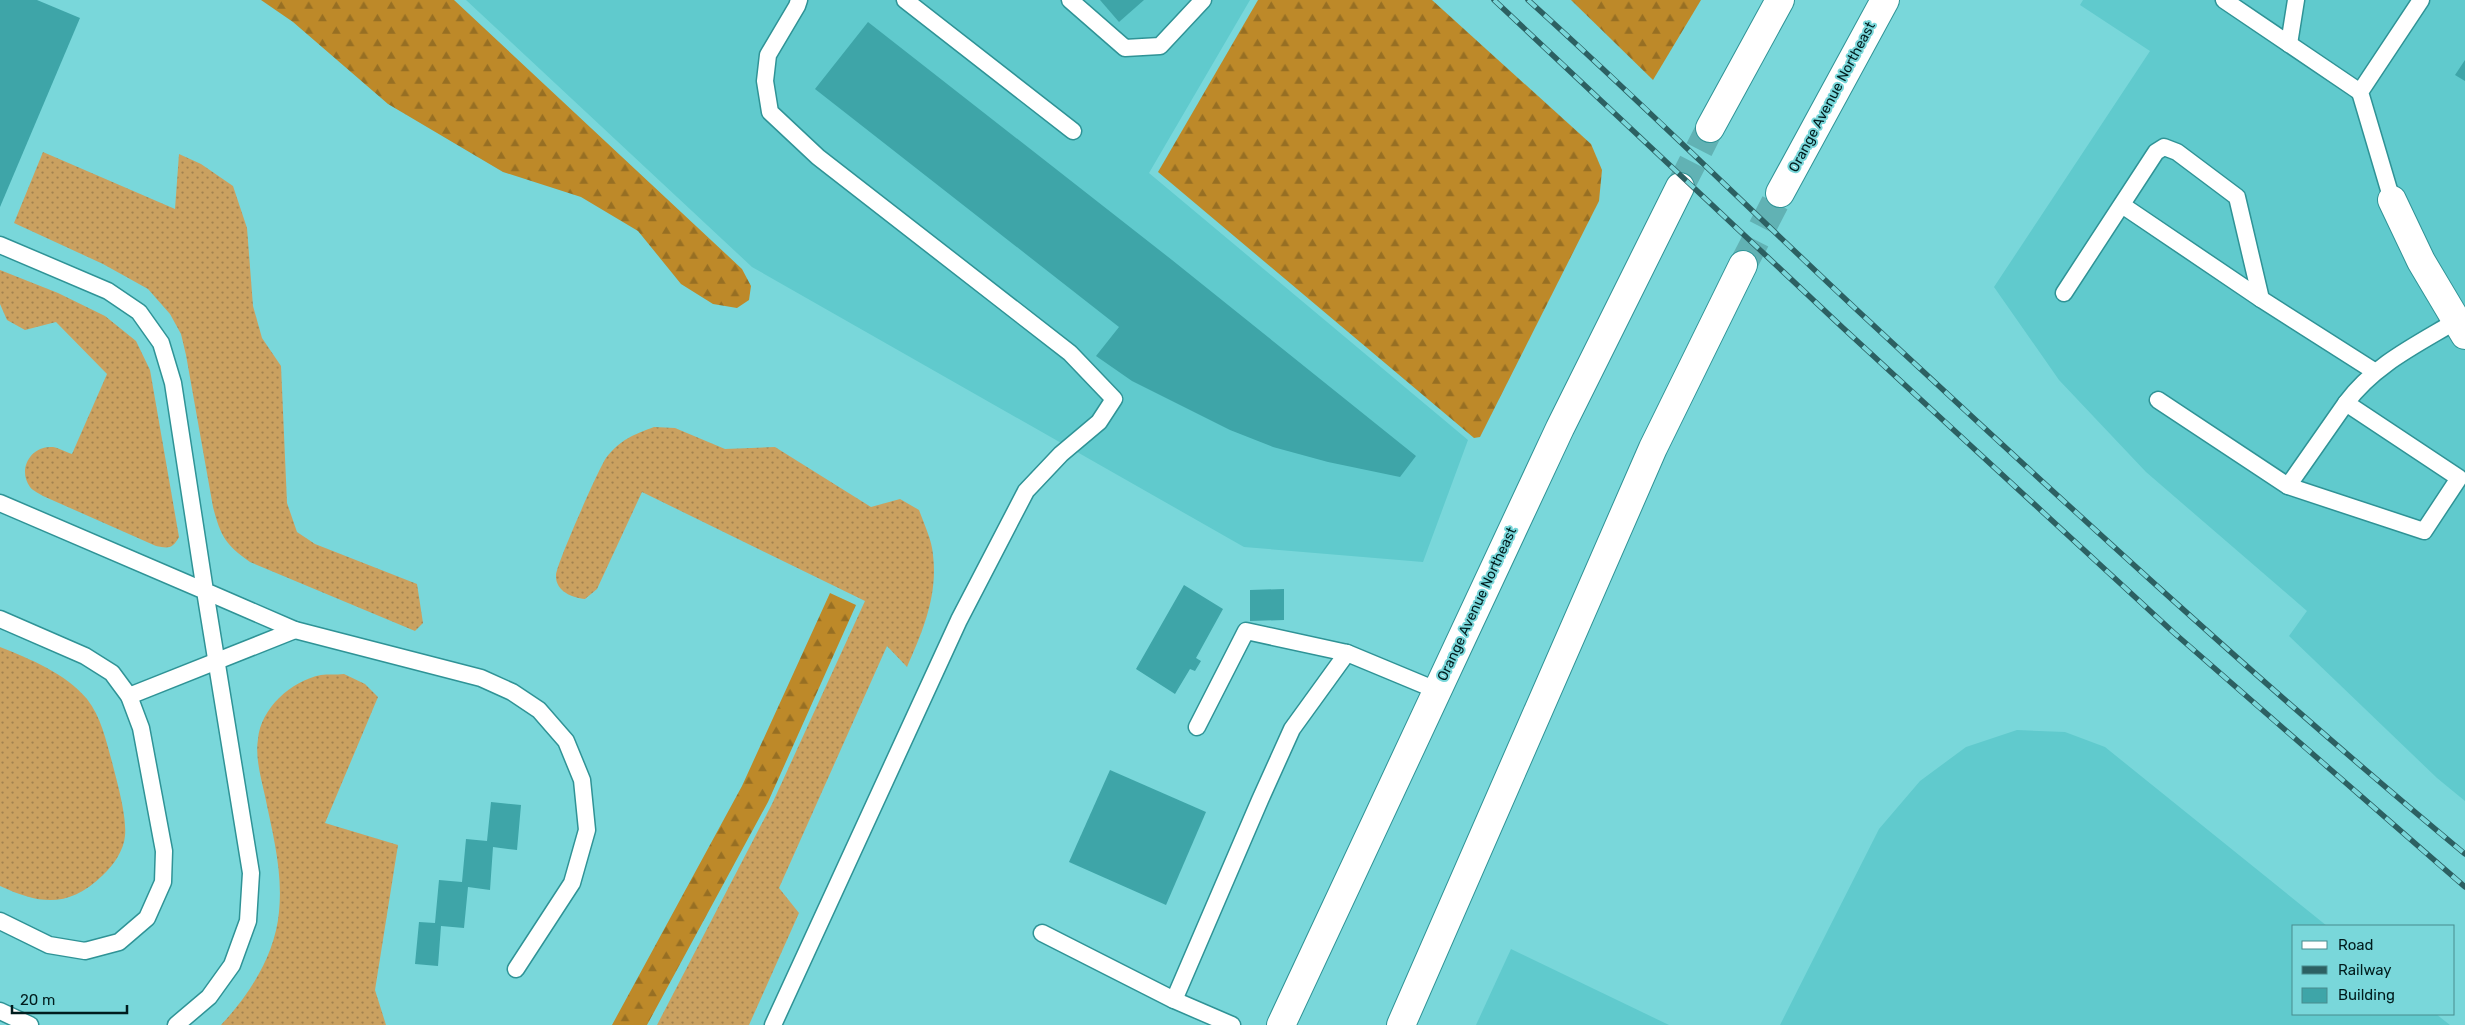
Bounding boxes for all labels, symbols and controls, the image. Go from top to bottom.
street label: Orange Avenue Northeast [1785,18,1879,175]
street label: Orange Avenue Northeast [1434,524,1520,684]
legend [2292,925,2455,1015]
text: Road [2338,936,2374,954]
text: Railway [2338,961,2392,979]
scale bar [12,982,128,1014]
text: Building [2338,986,2395,1004]
text: 20 m [20,991,55,1009]

